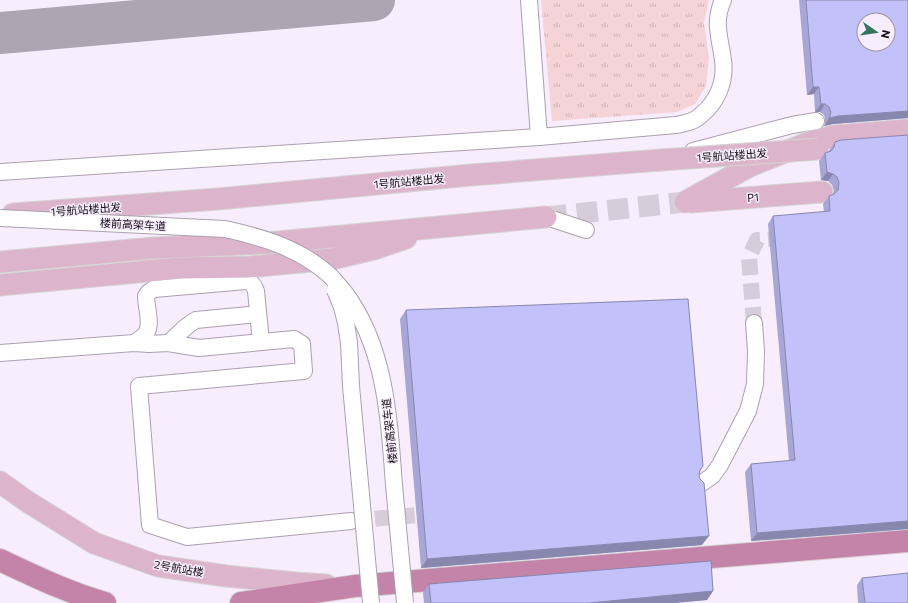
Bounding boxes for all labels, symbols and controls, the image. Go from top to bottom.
north arrow [856,12,896,52]
text: N [879,29,893,40]
street label: 1号航站楼出发 [696,146,768,164]
street label: 1号航站楼出发 [373,171,445,191]
street label: P1 [747,190,759,204]
street label: 1号航站楼出发 [50,200,122,218]
street label: 楼前高架车道 [100,216,166,232]
street label: 楼前高架车道 [379,398,399,464]
street label: 2号航站楼 [153,557,205,579]

